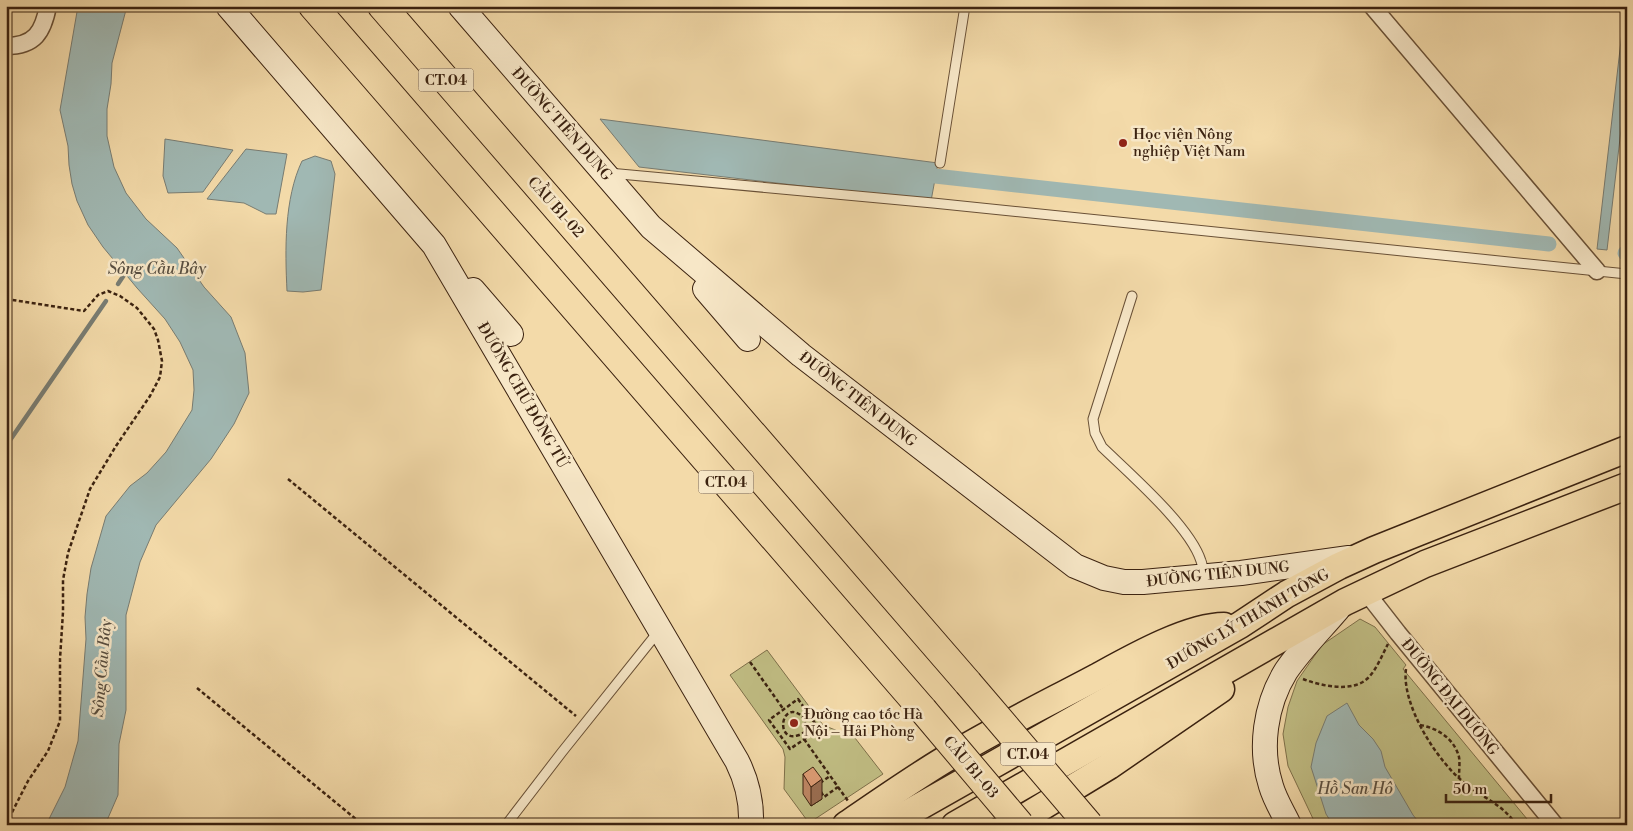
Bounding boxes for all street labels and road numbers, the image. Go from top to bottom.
street label: ĐƯỜNG TIÊN DUNG [507,63,617,185]
road number: CT.04 [418,68,474,92]
street label: CẦU B1-02 [523,171,590,242]
street label: ĐƯỜNG CHỬ ĐỒNG TỬ [473,317,575,472]
street label: ĐƯỜNG TIÊN DUNG [795,347,921,451]
road number: CT.04 [698,471,754,494]
street label: ĐƯỜNG TIÊN DUNG [1145,557,1291,591]
street label: ĐƯỜNG LÝ THÁNH TÔNG [1163,564,1333,674]
street label: ĐƯỜNG ĐẠI DƯƠNG [1397,635,1503,759]
street label: CẦU B1-03 [939,730,1004,802]
road number: CT.04 [1000,742,1056,766]

